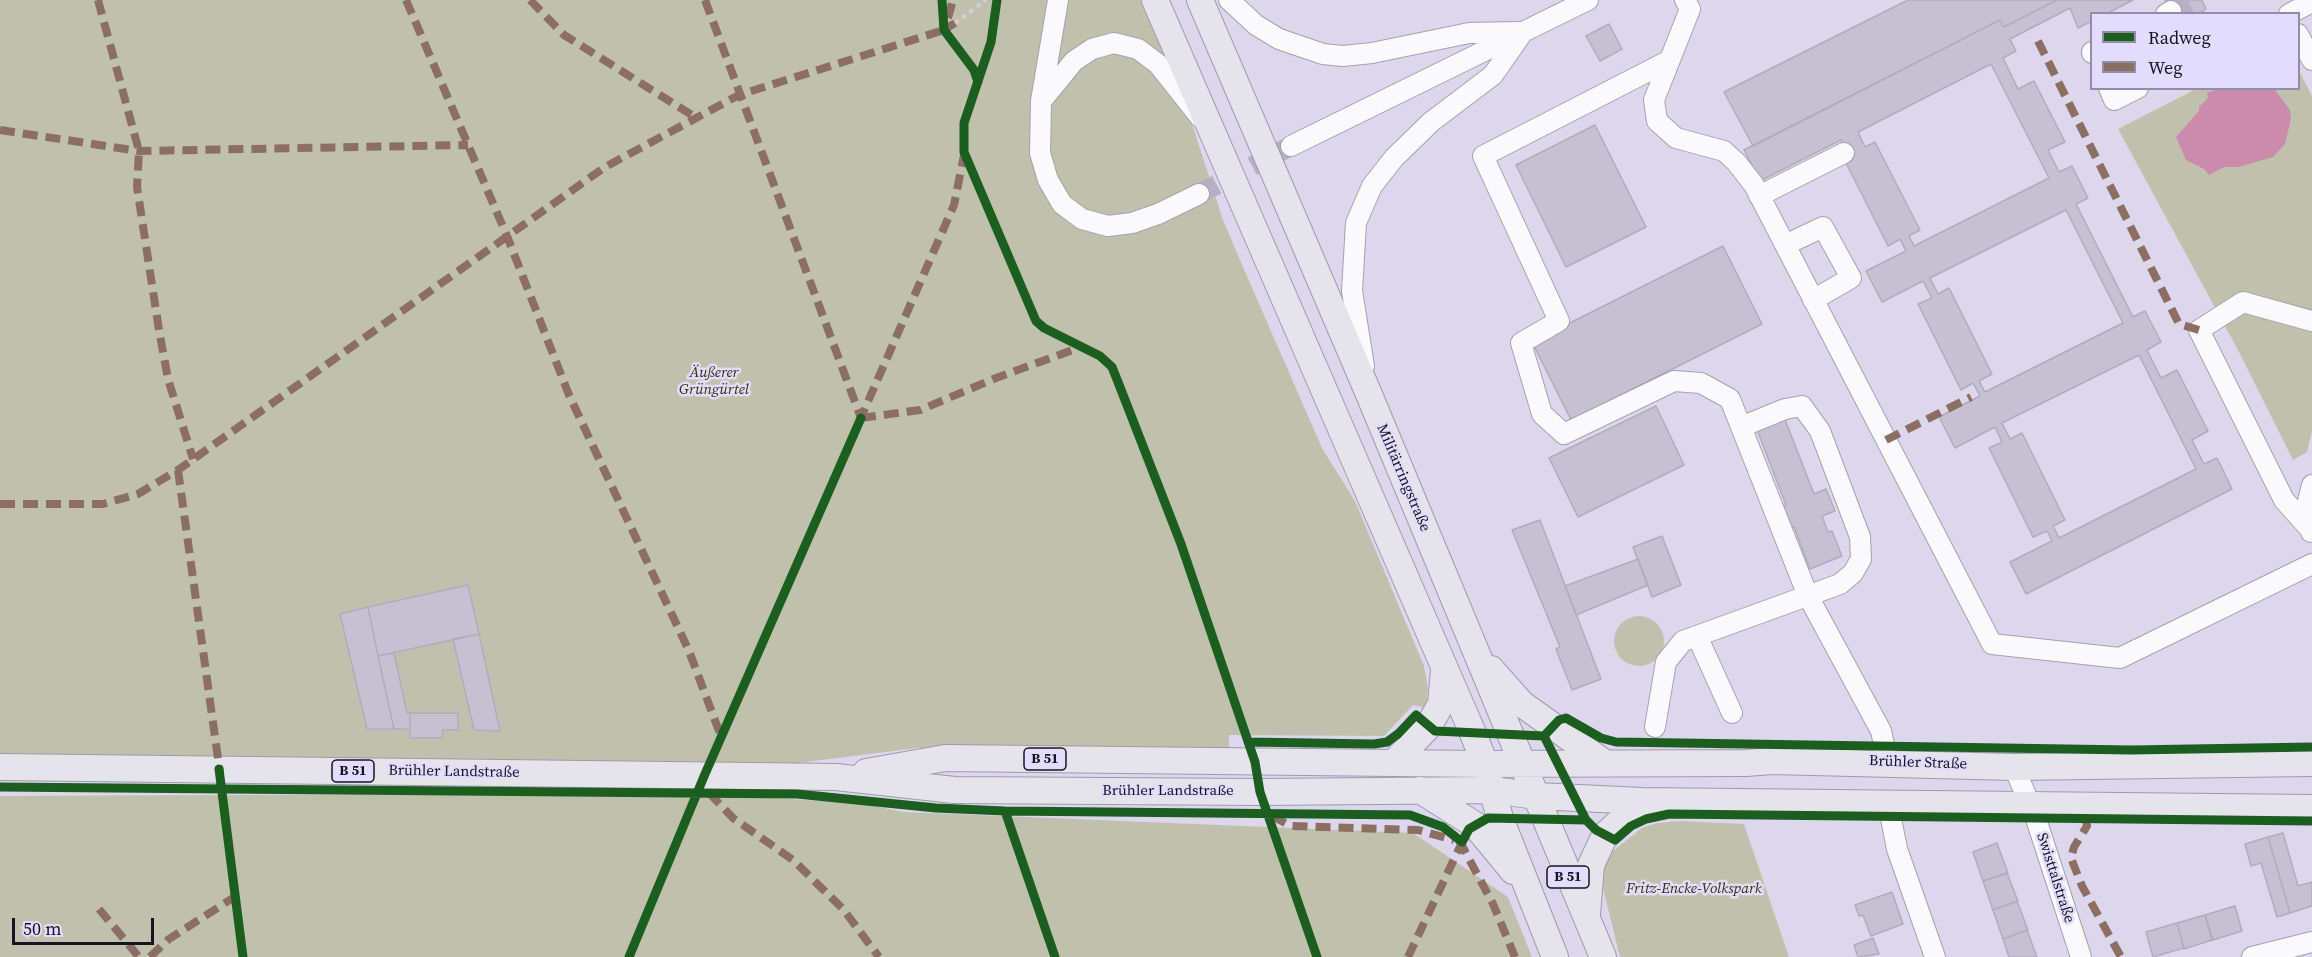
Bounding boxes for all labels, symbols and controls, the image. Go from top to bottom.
legend [2090,12,2300,90]
text: Radweg [2148,25,2211,50]
text: Weg [2148,55,2183,80]
park label: Äußerer Grüngürtel [679,364,749,399]
street label: Militärringstraße [1372,421,1434,535]
road number: B 51 [1024,748,1066,770]
street label: Brühler Straße [1869,752,1967,774]
road number: B 51 [332,760,374,782]
street label: Brühler Landstraße [388,762,520,782]
street label: Brühler Landstraße [1102,782,1234,800]
street label: Swisttalstraße [2032,831,2078,925]
road number: B 51 [1547,866,1589,888]
park label: Fritz-Encke-Volkspark [1626,880,1762,898]
scale bar [15,906,158,944]
text: 50 m [23,916,61,941]

